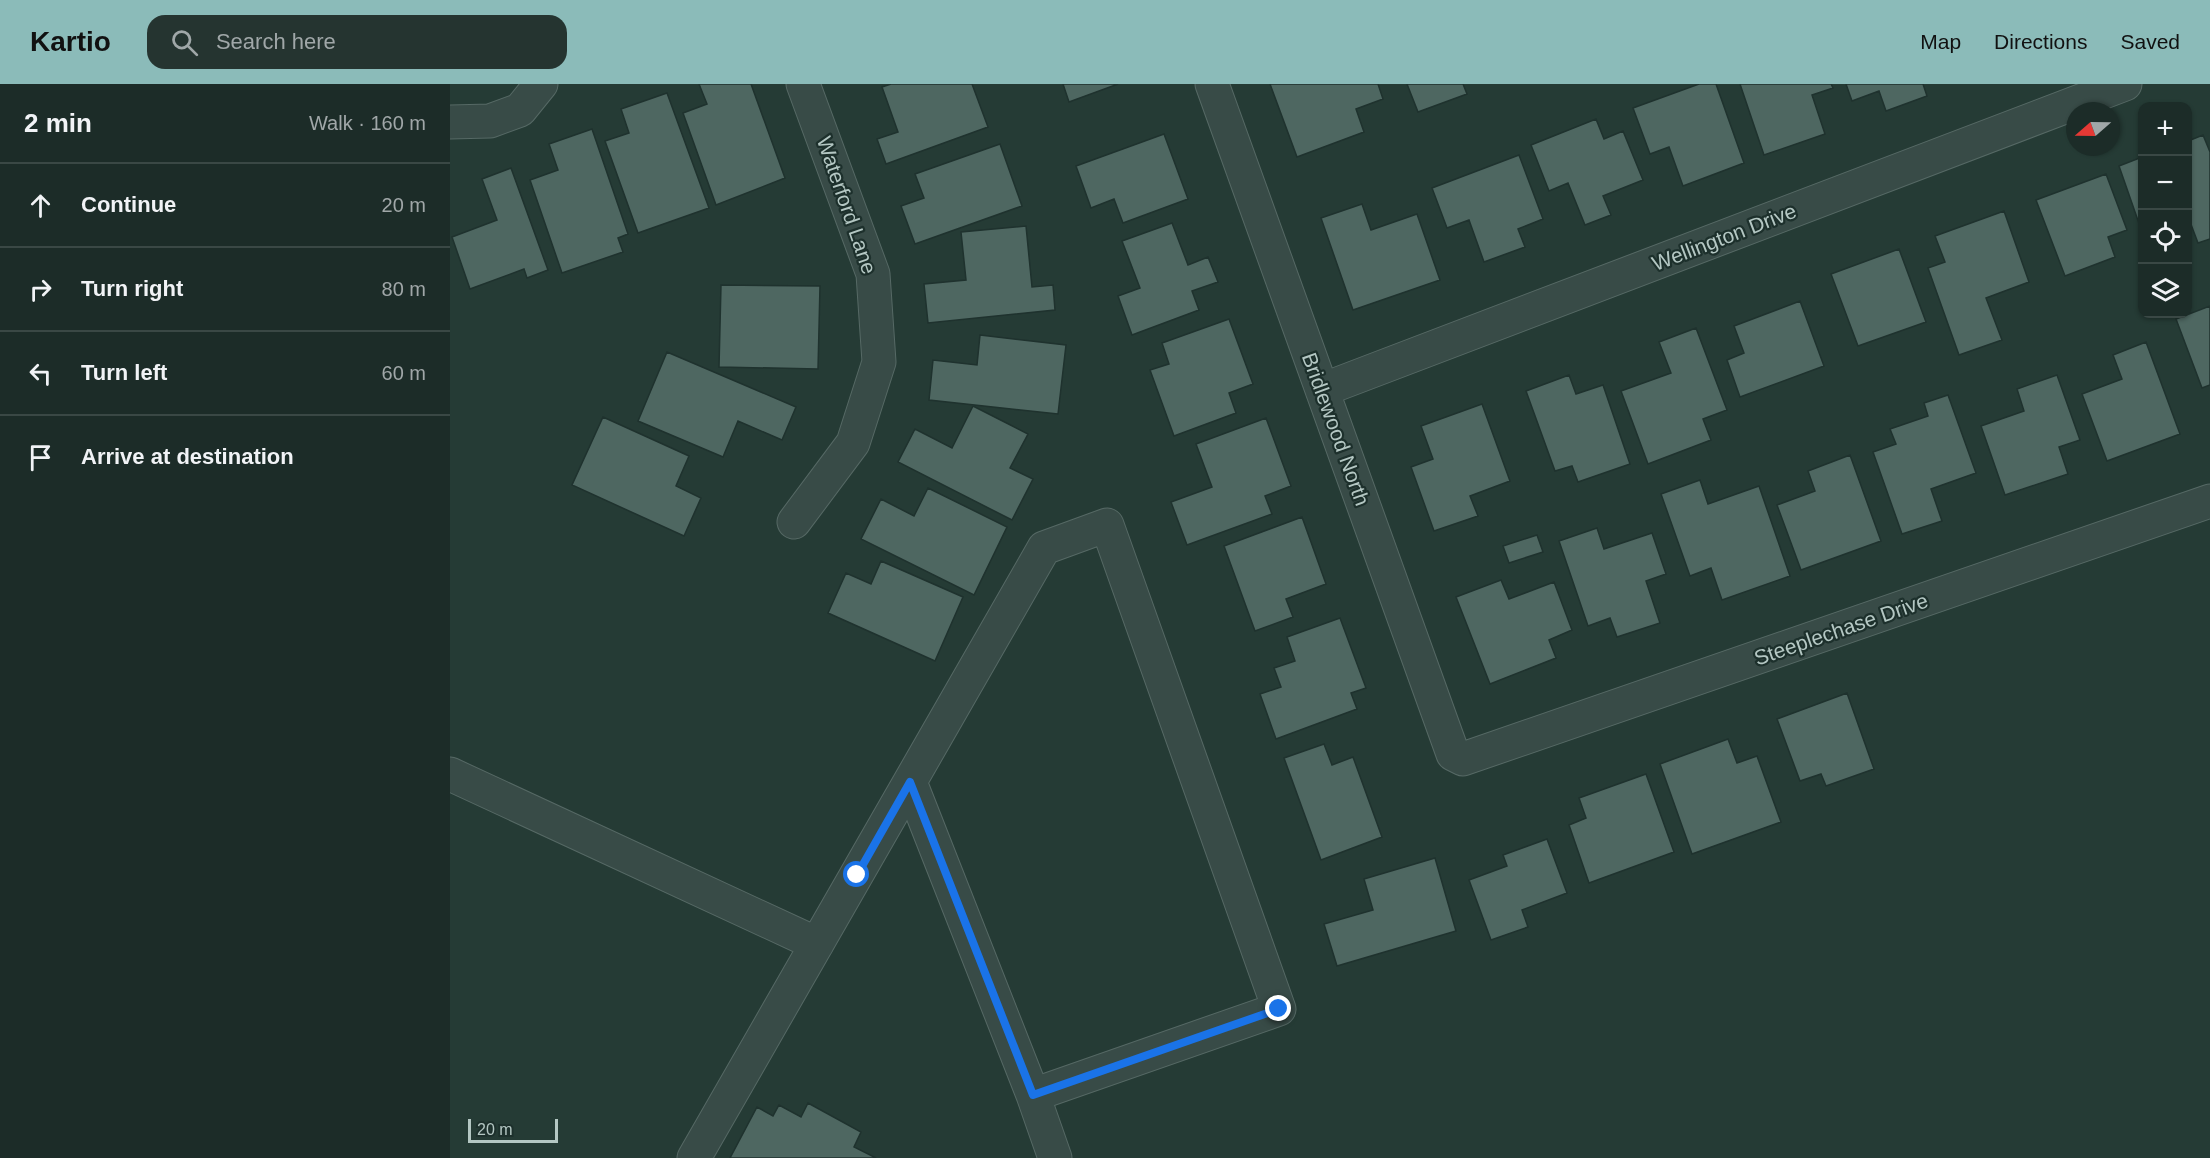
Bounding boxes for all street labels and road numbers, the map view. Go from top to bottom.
street label: Waterford Lane [813,133,881,277]
street label: Wellington Drive [1649,199,1799,275]
street label: Bridlewood North [1298,349,1374,509]
street label: Steeplechase Drive [1751,588,1931,670]

